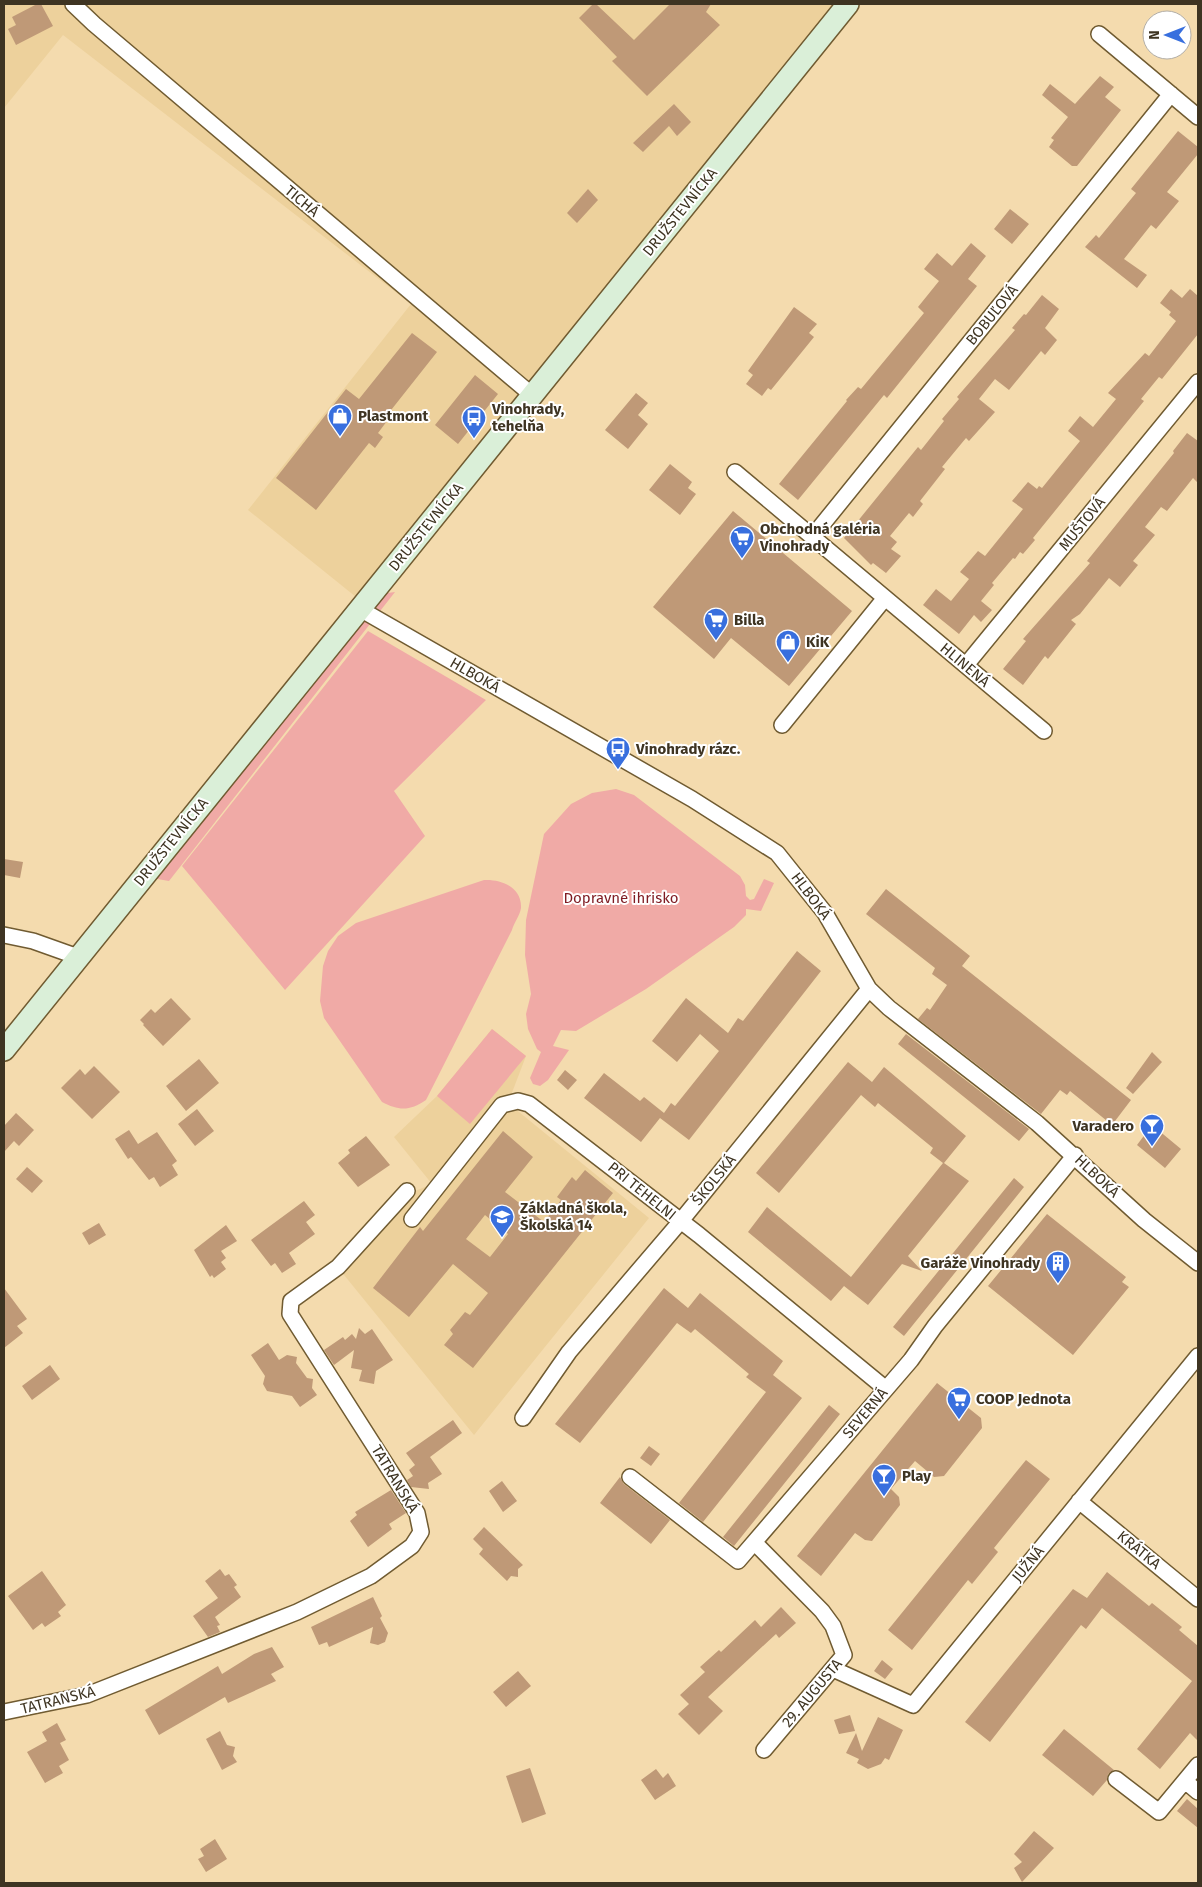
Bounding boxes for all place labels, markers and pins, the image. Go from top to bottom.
place label: Vinohrady, tehelňa [491,400,565,435]
shop icon: Plastmont [327,403,353,437]
bus stop icon: Vinohrady, tehelňa [461,405,487,439]
place label: Plastmont [358,407,428,425]
place label: Obchodná galéria Vinohrady [759,520,880,555]
supermarket icon: Obchodná galéria Vinohrady [729,525,755,559]
supermarket icon: Billa [703,607,729,641]
place label: Billa [734,611,765,629]
shop icon: KiK [775,629,801,663]
place label: KiK [806,633,830,651]
bus stop icon: Vinohrady rázc. [605,736,631,770]
place label: Vinohrady rázc. [635,740,741,758]
bar icon: Varadero [1139,1113,1165,1147]
place label: Varadero [1072,1117,1134,1135]
place label: Základná škola, Školská 14 [520,1199,627,1234]
school or university icon: Základná škola, Školská 14 [489,1204,515,1238]
building icon: Garáže Vinohrady [1045,1250,1071,1284]
place label: Garáže Vinohrady [920,1254,1040,1272]
supermarket icon: COOP Jednota [946,1386,972,1420]
place label: COOP Jednota [976,1390,1071,1408]
bar icon: Play [871,1463,897,1497]
place label: Play [902,1467,931,1485]

